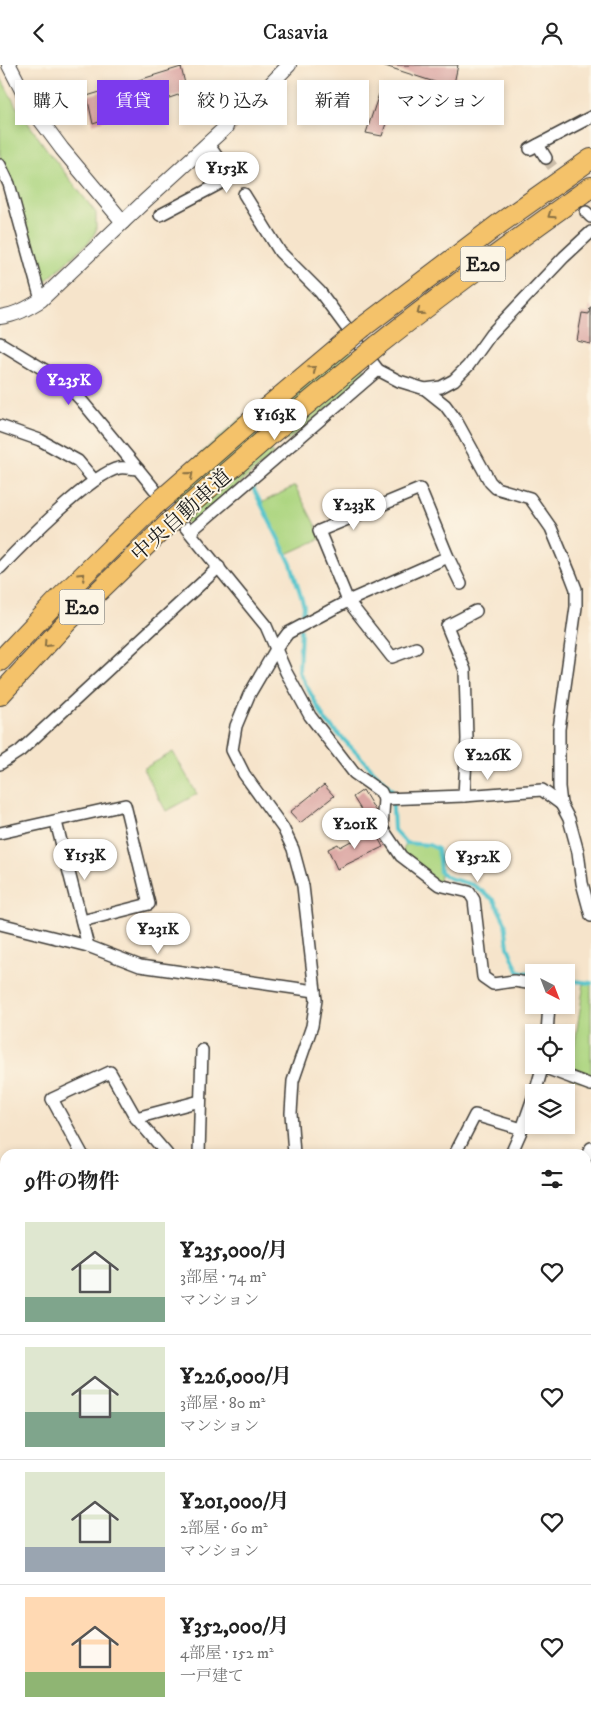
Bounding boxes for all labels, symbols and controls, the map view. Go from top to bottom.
icon: back [25,19,53,47]
text: Casavia [263,19,328,46]
icon: person [538,19,566,47]
chip: 購入 [15,80,87,125]
chip: 賃貸 [97,80,169,125]
chip: 絞り込み [179,80,287,125]
chip: 新着 [297,80,369,125]
chip: マンション [379,80,504,125]
pin: ¥153K [192,151,262,194]
text: ¥153K [206,158,248,178]
one-way arrow [547,209,557,218]
road number: E20 [460,247,506,281]
one-way arrow [417,306,426,314]
pin: ¥235K [34,363,104,406]
one-way arrow [307,366,316,374]
text: ¥235K [47,370,91,390]
pin: ¥163K [240,399,310,441]
text: ¥163K [254,405,296,425]
street label: 中央自動車道 [126,464,237,568]
one-way arrow [184,471,193,480]
pin: ¥233K [319,489,389,531]
text: ¥233K [333,495,375,515]
one-way arrow [77,573,86,582]
road number: E20 [59,589,104,625]
one-way arrow [44,639,53,648]
pin: ¥226K [453,739,523,781]
text: ¥226K [465,745,511,765]
pin: ¥201K [320,807,390,850]
text: ¥201K [333,814,377,834]
pin: ¥153K [50,839,120,881]
pin: ¥352K [443,841,513,883]
text: ¥153K [64,845,106,865]
text: ¥352K [456,847,500,867]
pin: ¥231K [123,913,193,955]
text: ¥231K [137,919,179,939]
north arrow [525,964,575,1014]
map controls [525,964,575,1134]
button: locate [525,1024,575,1074]
button: layers [525,1084,575,1134]
icon: filters [538,1165,566,1193]
text: 9件の物件 [25,1169,119,1195]
text: ¥235,000/月 [180,1238,288,1264]
icon: home [65,1242,125,1302]
icon: heart [538,1258,566,1286]
text: 3部屋 · 74 m² [180,1267,266,1287]
text: マンション [180,1290,259,1310]
text: ¥226,000/月 [180,1364,292,1390]
icon: home [65,1367,125,1427]
icon: heart [538,1383,566,1411]
text: 3部屋 · 80 m² [180,1393,265,1413]
text: マンション [180,1416,259,1436]
text: ¥201,000/月 [180,1489,290,1515]
icon: home [65,1492,125,1552]
icon: heart [538,1508,566,1536]
text: 2部屋 · 60 m² [180,1518,268,1538]
text: マンション [180,1541,259,1561]
text: ¥352,000/月 [180,1614,289,1640]
icon: home [65,1617,125,1677]
icon: heart [538,1633,566,1661]
text: 4部屋 · 152 m² [180,1643,274,1663]
text: 一戸建て [180,1666,244,1686]

